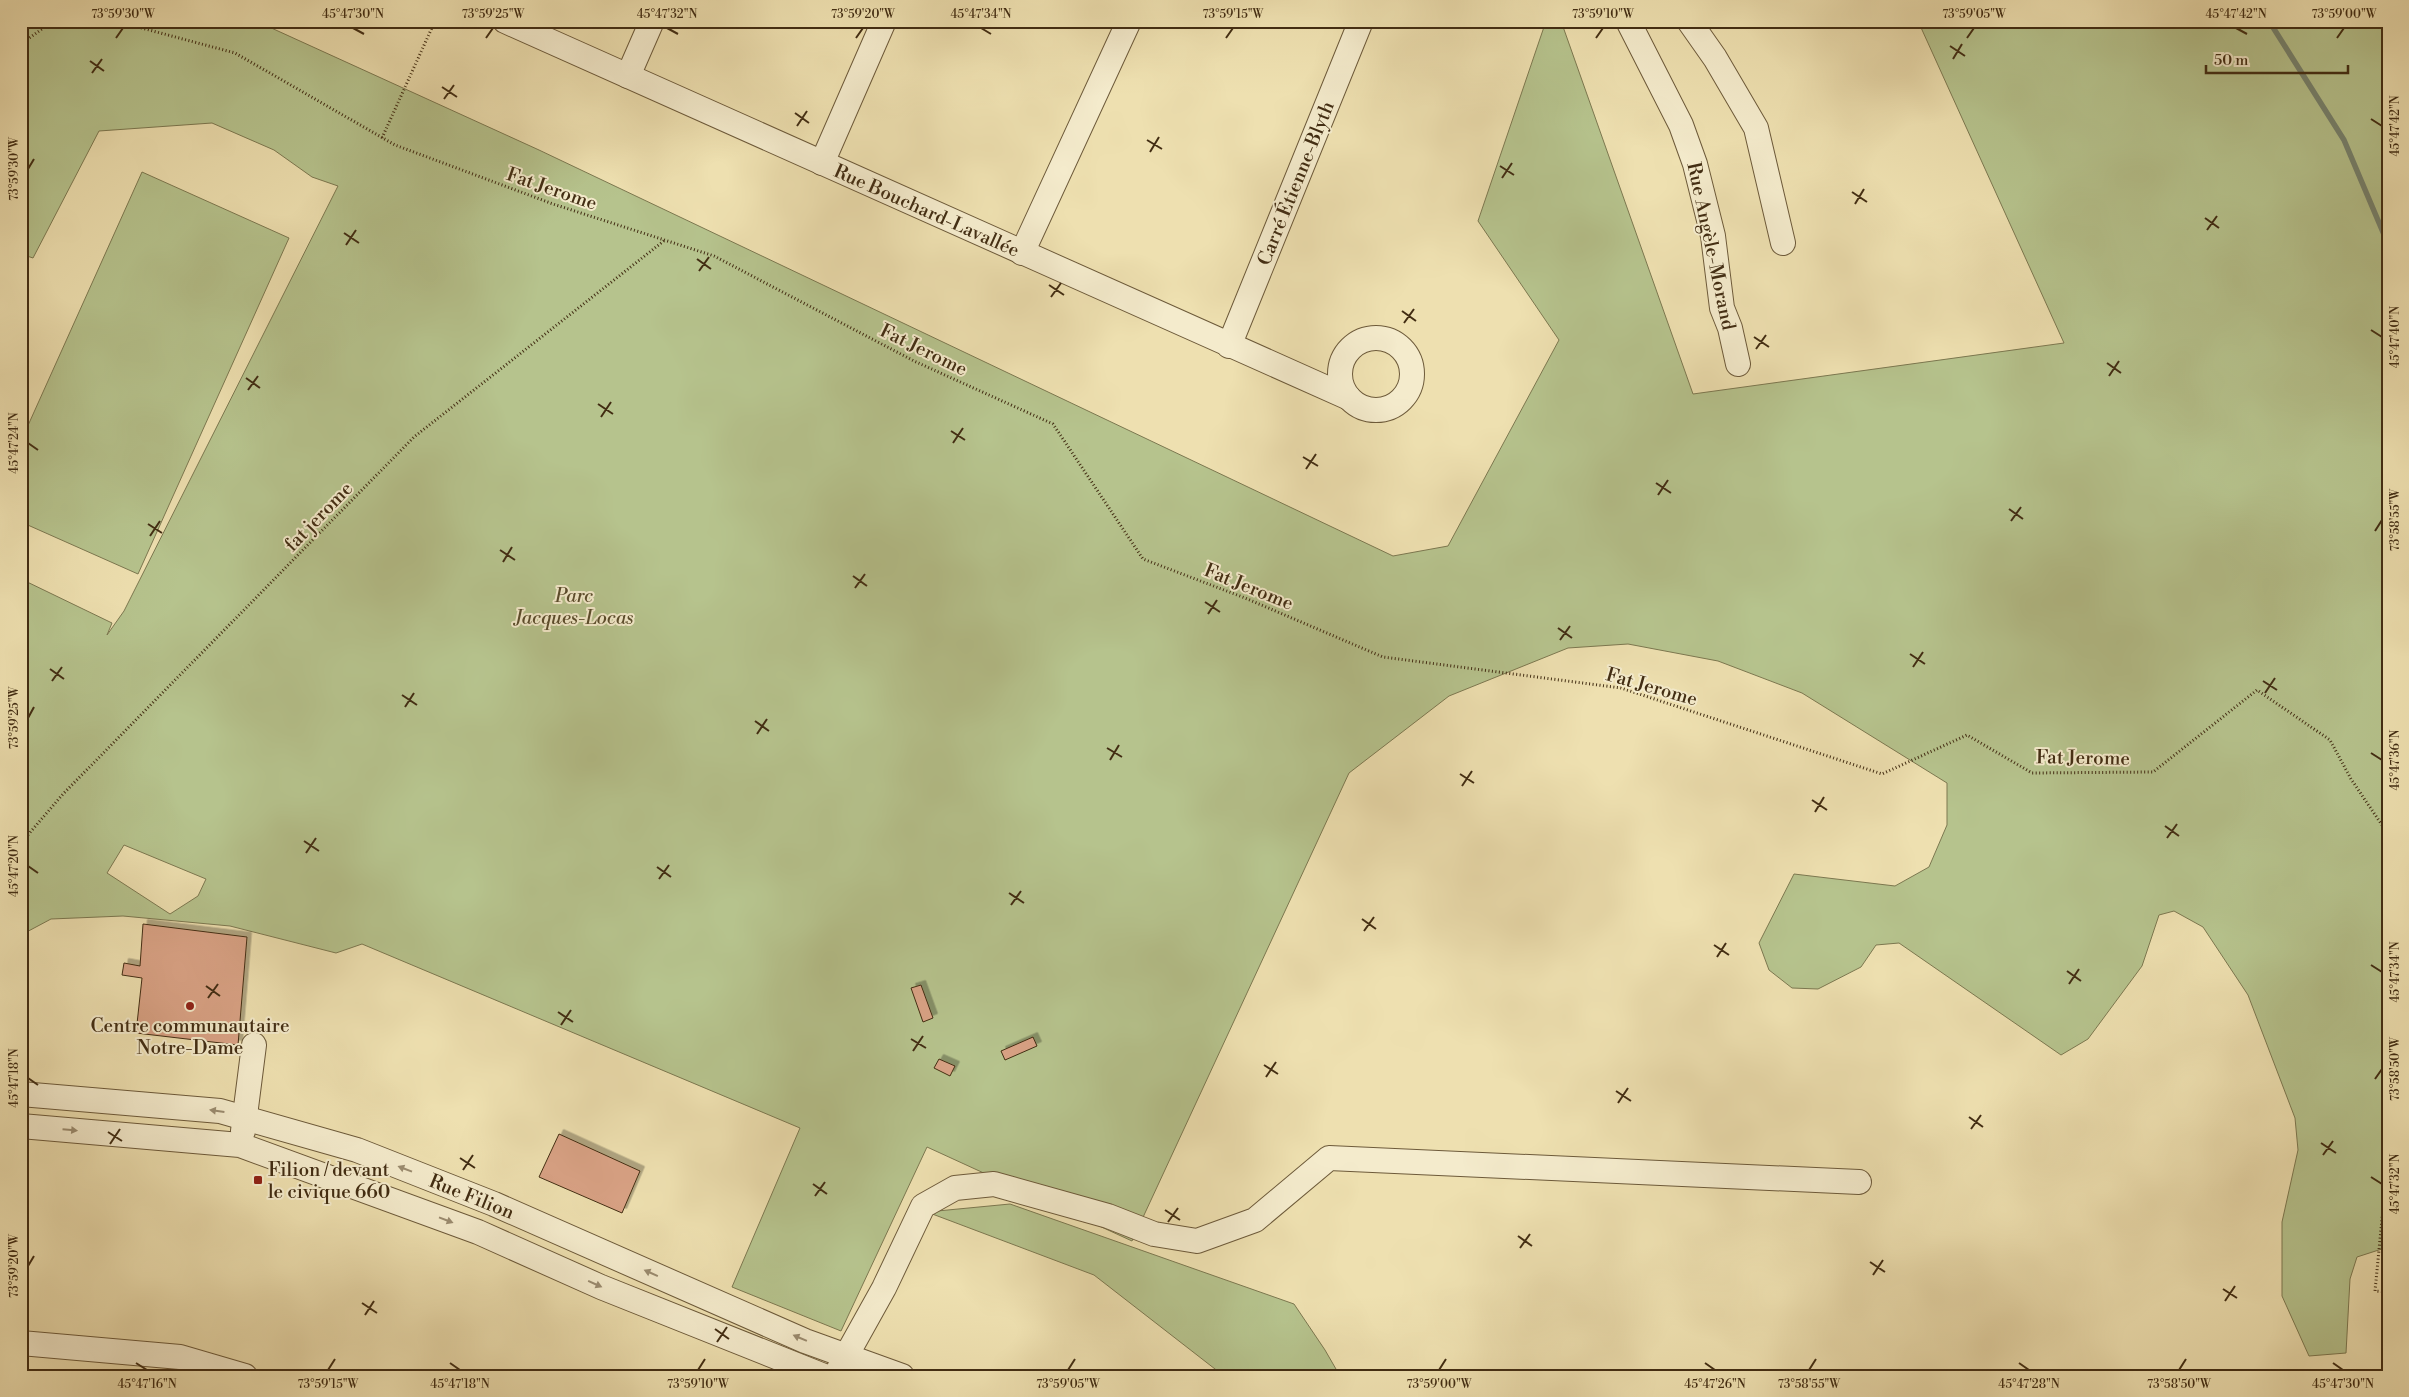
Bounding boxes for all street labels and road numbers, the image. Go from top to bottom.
street label: Carré Étienne-Blyth [1251,97,1340,269]
street label: Rue Bouchard-Lavallée [830,159,1023,263]
street label: Rue Angèle-Morand [1681,160,1741,333]
street label: Fat Jerome [503,162,600,216]
street label: Fat Jerome [876,318,971,381]
street label: fat jerome [280,477,358,557]
street label: Fat Jerome [1200,558,1297,616]
street label: Fat Jerome [1603,662,1700,711]
street label: Fat Jerome [2036,745,2130,771]
street label: Rue Filion [425,1169,518,1225]

